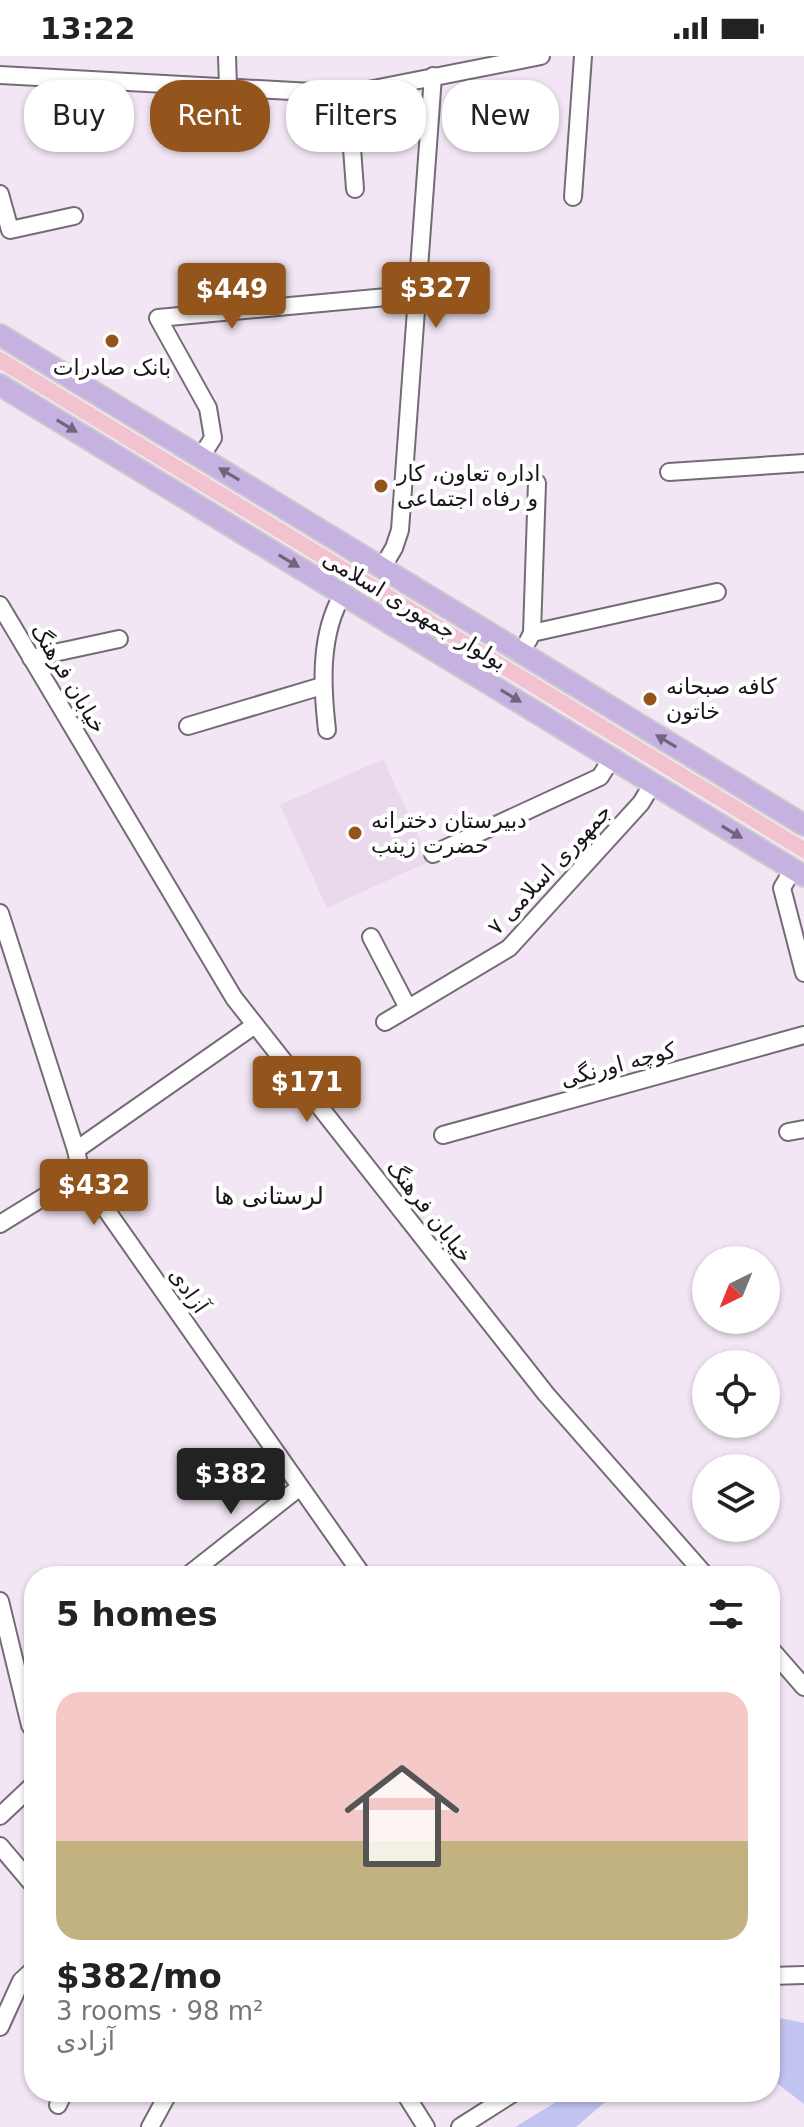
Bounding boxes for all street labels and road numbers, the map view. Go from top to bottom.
street label: بولوار جمهوری اسلامی [318,546,511,675]
street label: خیابان فرهنگ [26,619,111,738]
street label: جمهوری اسلامی ۷ [482,799,616,940]
street label: کوچه اورنگی [558,1037,679,1092]
street label: خیابان فرهنگ [382,1155,477,1268]
street label: آزادی [164,1262,214,1319]

